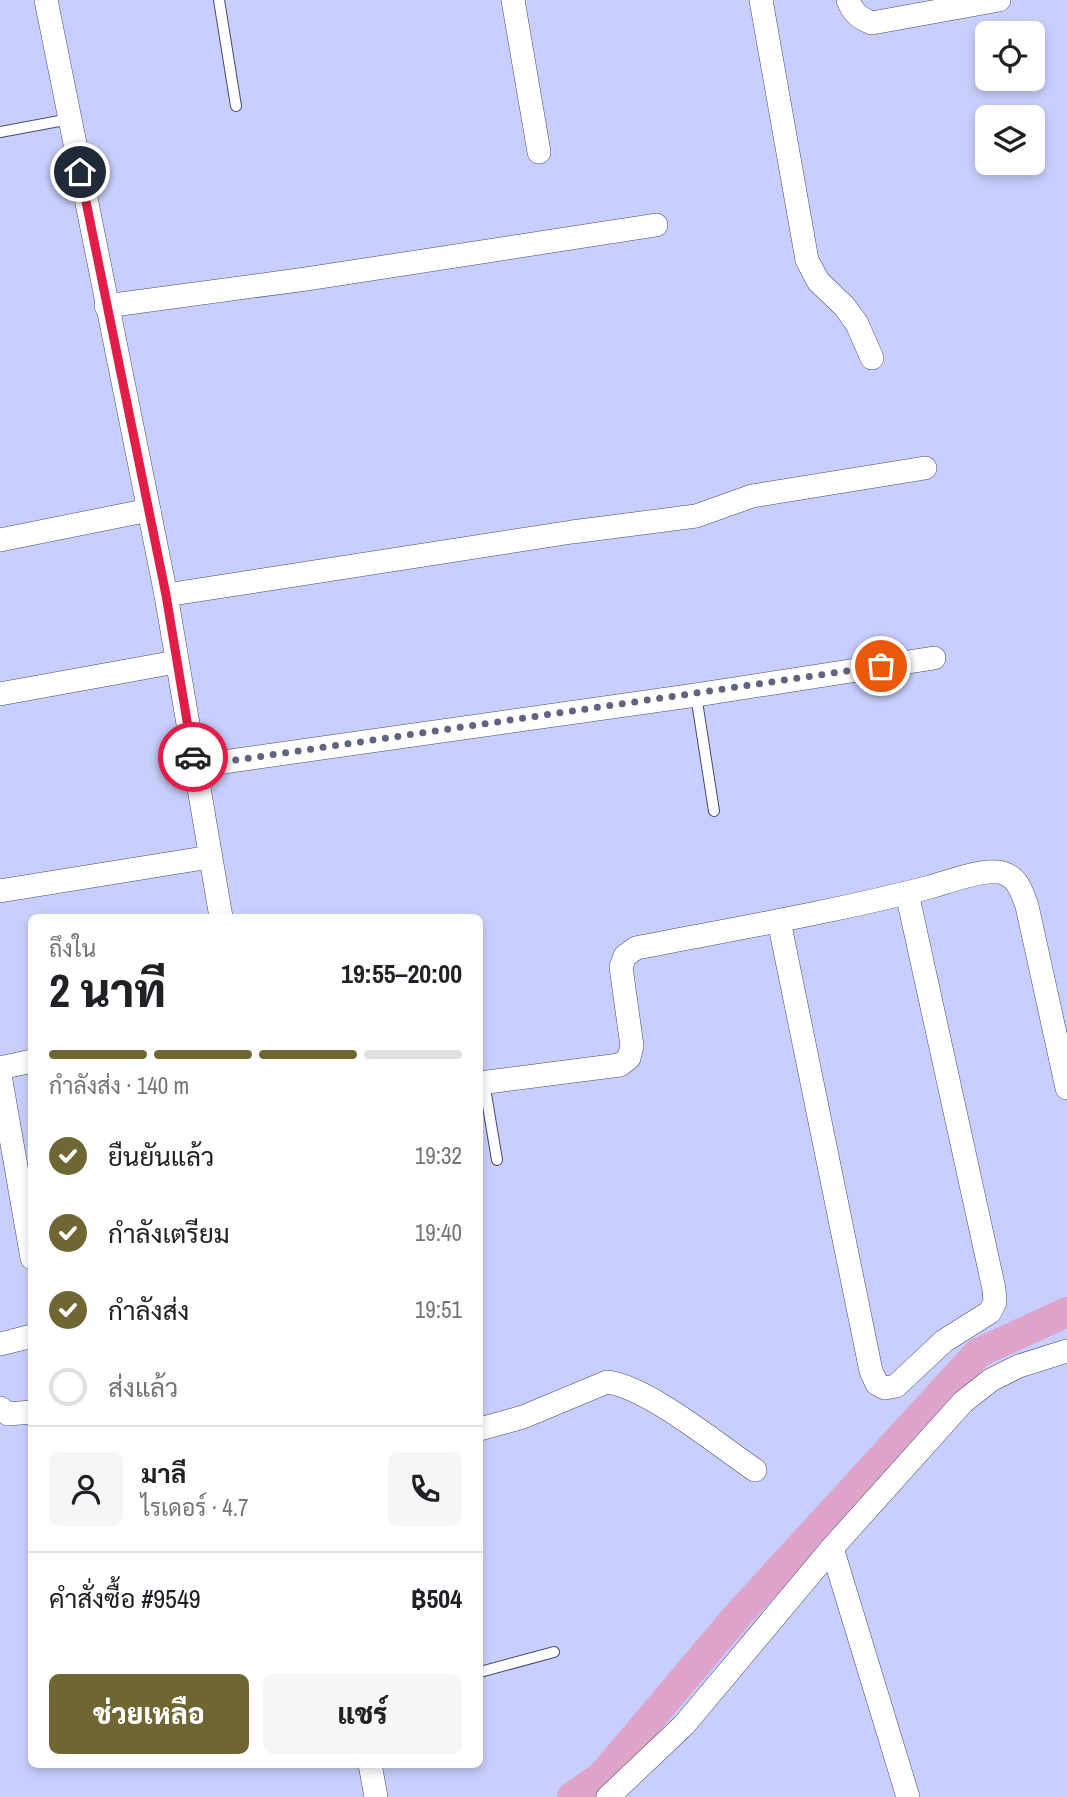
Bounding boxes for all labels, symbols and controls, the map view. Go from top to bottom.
map controls [975,21,1045,175]
button: locate [975,21,1045,91]
button: layers [975,105,1045,175]
pin [50,142,110,202]
icon: home [61,153,99,191]
pin [851,636,911,696]
icon: bag [862,647,900,685]
courier [158,722,228,792]
icon: car [174,738,212,776]
text: ถึงใน [49,933,96,964]
text: 19:55–20:00 [341,956,462,991]
text: 2 นาที [49,959,166,1021]
text: กำลังส่ง · 140 m [49,1070,189,1101]
icon: check [49,1137,87,1175]
text: ยืนยันแล้ว [108,1139,214,1174]
text: 19:32 [415,1140,462,1171]
icon: check [49,1214,87,1252]
text: กำลังเตรียม [108,1216,230,1251]
text: 19:40 [415,1217,462,1248]
icon: check [49,1291,87,1329]
text: กำลังส่ง [108,1293,189,1328]
text: 19:51 [415,1294,462,1325]
text: ส่งแล้ว [108,1370,178,1405]
button: person [49,1452,123,1526]
button: phone [388,1452,462,1526]
text: มาลี [141,1456,186,1491]
text: ไรเดอร์ · 4.7 [141,1492,248,1523]
text: คำสั่งซื้อ #9549 [49,1581,201,1616]
text: ฿504 [411,1581,462,1616]
button: ช่วยเหลือ [49,1674,249,1754]
button: แชร์ [263,1674,462,1754]

